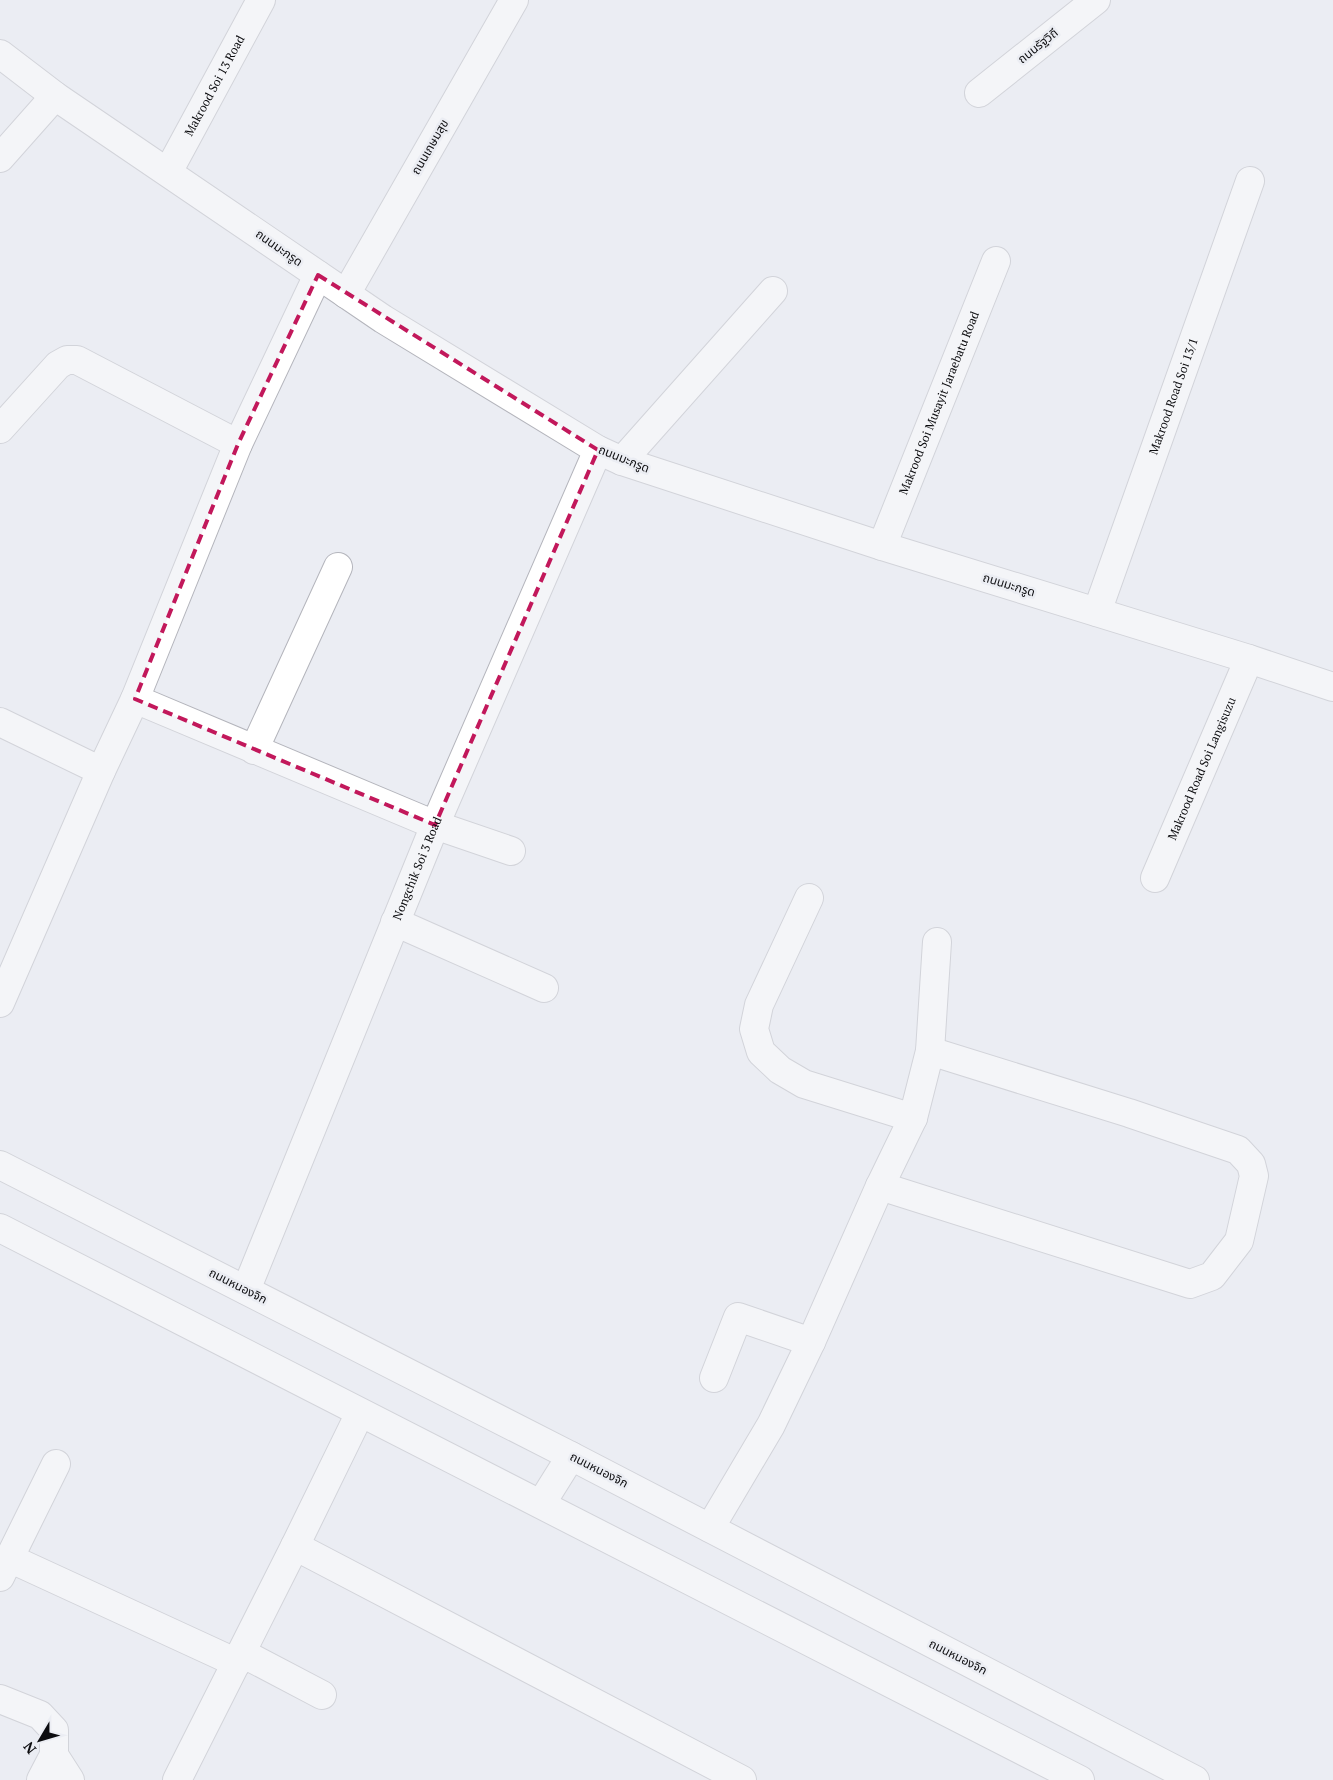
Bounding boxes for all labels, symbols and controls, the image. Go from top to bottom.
street label: ถนนรัฐวิถี [1015,25,1061,66]
street label: Makrood Soi 13 Road [181,32,248,139]
street label: ถนนเกษมสุข [408,117,451,177]
street label: ถนนมะกรูด [253,226,306,269]
street label: Makrood Soi Musayit Jaraebatu Road [895,309,982,497]
street label: Makrood Road Soi 13/1 [1146,336,1201,456]
street label: ถนนมะกรูด [596,442,652,476]
street label: ถนนมะกรูด [981,569,1037,600]
street label: Makrood Road Soi Langisuzu [1164,695,1239,842]
street label: Nongchik Soi 3 Road [389,814,445,922]
street label: ถนนหนองจิก [207,1265,270,1307]
street label: ถนนหนองจิก [568,1449,631,1491]
street label: ถนนหนองจิก [927,1636,990,1678]
north arrow [15,1715,65,1765]
text: N [18,1738,40,1758]

